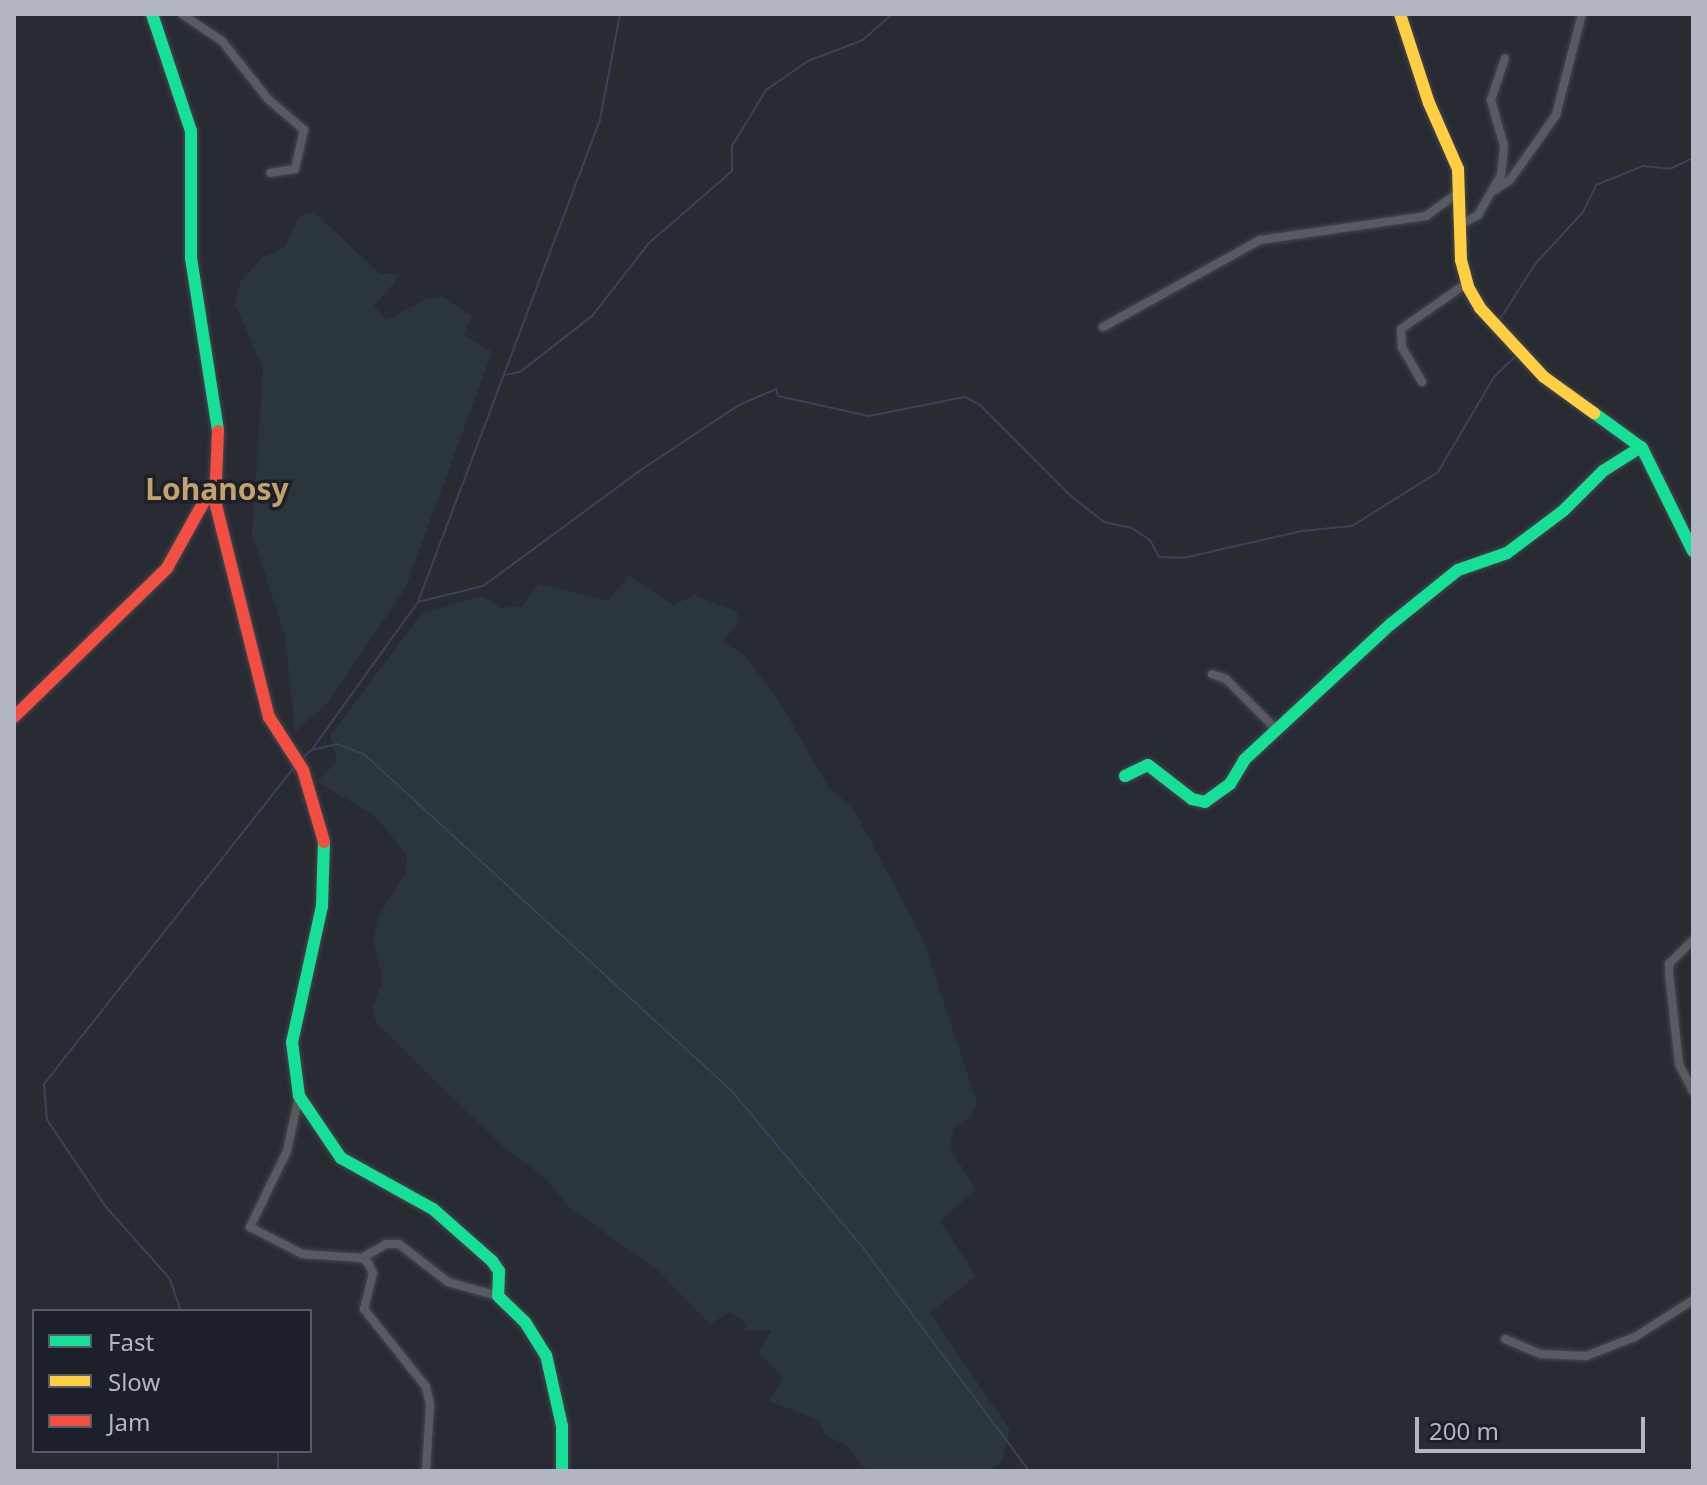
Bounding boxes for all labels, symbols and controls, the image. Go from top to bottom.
district label: Lohanosy [145,471,289,507]
legend [32,1309,312,1453]
text: Fast [108,1325,154,1358]
text: Slow [108,1365,160,1398]
scale bar [1419,1401,1649,1451]
text: Jam [108,1405,150,1438]
text: 200 m [1429,1414,1499,1447]

